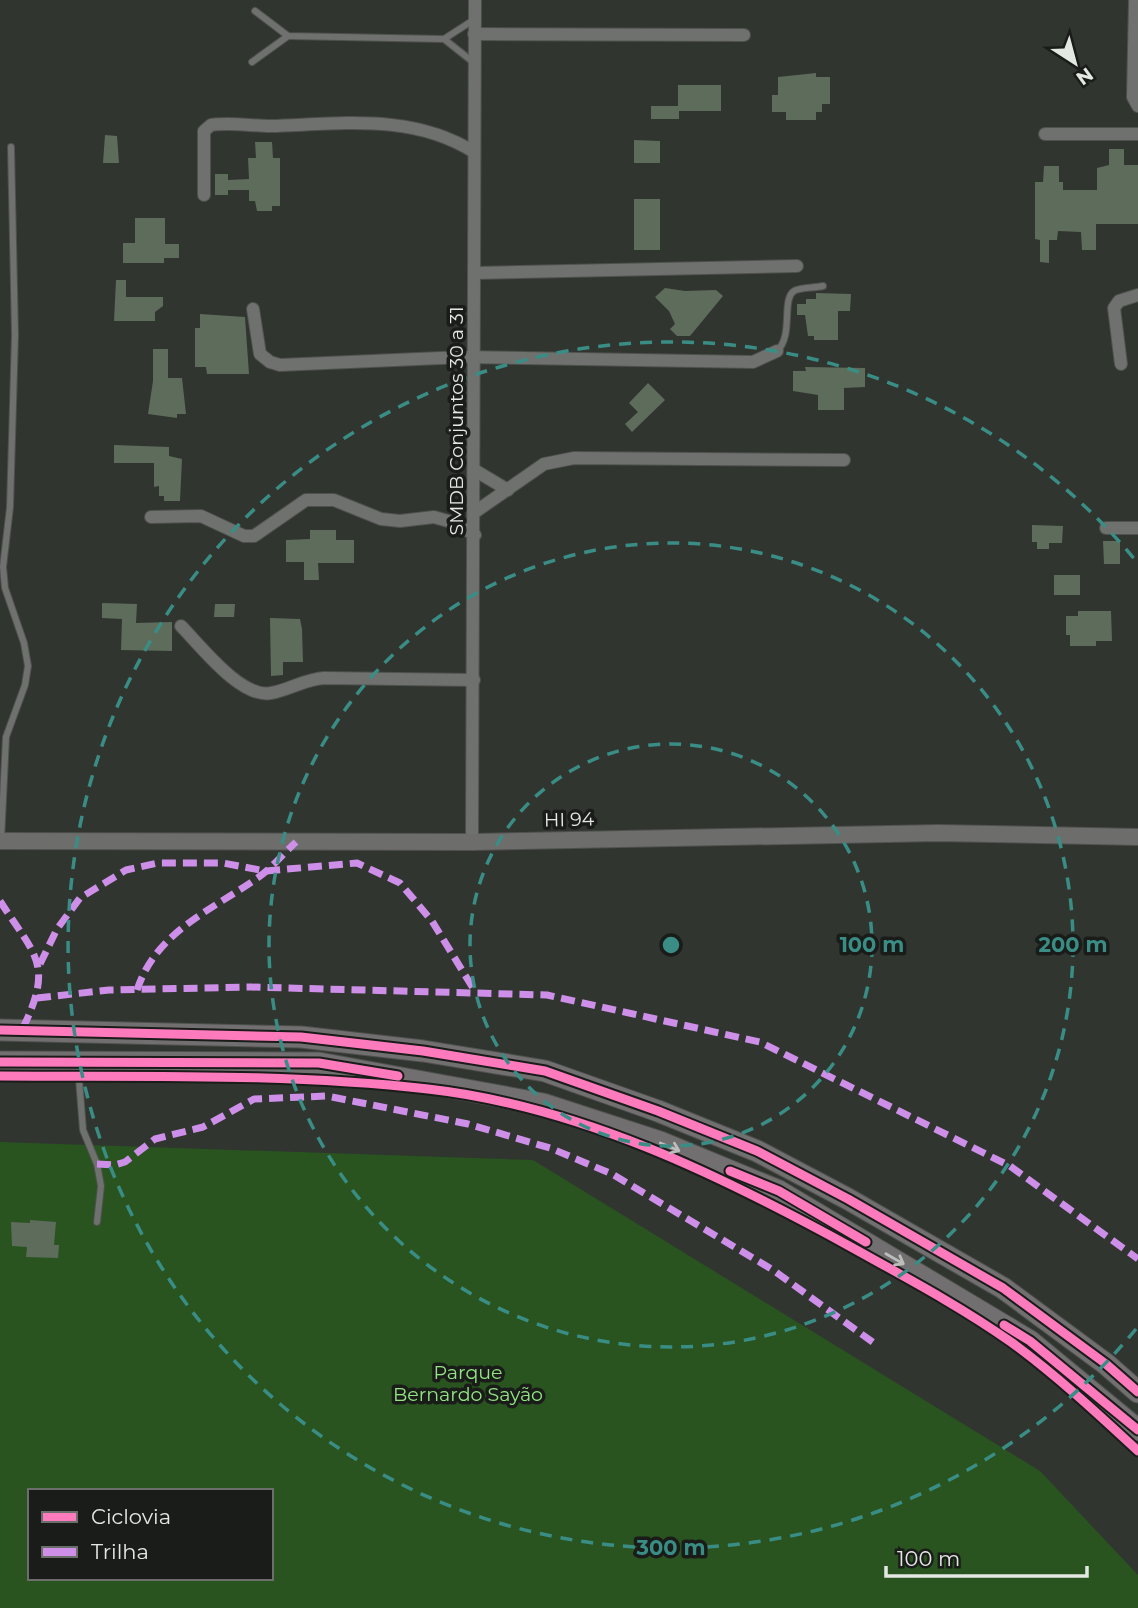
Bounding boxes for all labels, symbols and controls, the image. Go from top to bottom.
north arrow [1040,28,1110,98]
text: N [1072,63,1098,90]
street label: SMDB Conjuntos 30 a 31 [445,307,468,536]
street label: HI 94 [544,808,595,831]
text: 100 m [840,932,904,957]
text: 200 m [1039,932,1107,957]
centre of rings [659,933,683,957]
one-way arrow [659,1141,680,1154]
one-way arrow [884,1253,905,1266]
park label: Parque Bernardo Sayão [393,1361,543,1406]
legend [28,1489,273,1580]
text: Ciclovia [91,1504,171,1529]
scale bar [886,1534,1087,1578]
text: 300 m [636,1535,705,1560]
text: Trilha [91,1539,149,1564]
text: 100 m [897,1546,960,1571]

